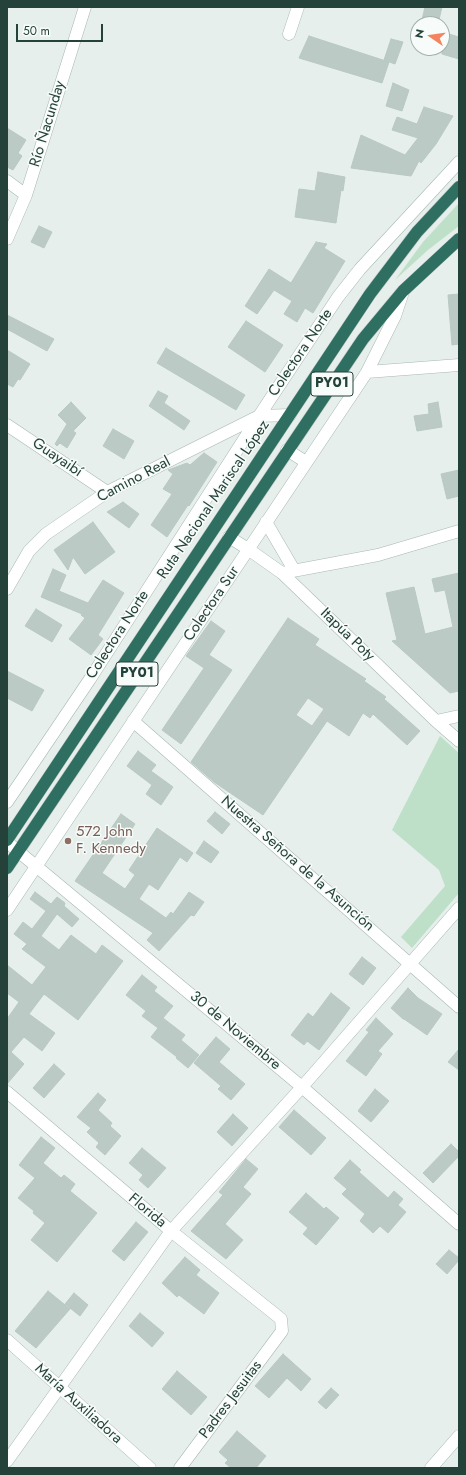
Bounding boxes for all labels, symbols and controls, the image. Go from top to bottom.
scale bar [18,16,105,42]
north arrow [410,16,450,56]
text: 50 m [23,22,50,40]
text: N [411,27,428,40]
street label: Río Ñacunday [26,79,70,169]
street label: Colectora Norte [265,306,337,400]
road number: PY01 [311,372,353,396]
street label: Ruta Nacional Mariscal López [154,417,274,583]
street label: Guayaibí [28,435,86,481]
street label: Camino Real [94,453,174,507]
street label: Colectora Sur [180,563,244,645]
street label: Colectora Norte [83,587,153,683]
street label: Itapúa Poty [316,605,378,665]
road number: PY01 [116,662,158,686]
street label: Nuestra Señora de la Asunción [217,792,377,936]
place label: 572 John F. Kennedy [76,823,146,858]
marker: 572 John F. Kennedy [63,836,73,846]
street label: 30 de Noviembre [186,988,284,1074]
street label: Florida [124,1190,170,1232]
street label: Padres Jesuitas [196,1358,266,1442]
street label: María Auxiliadora [31,1360,125,1448]

